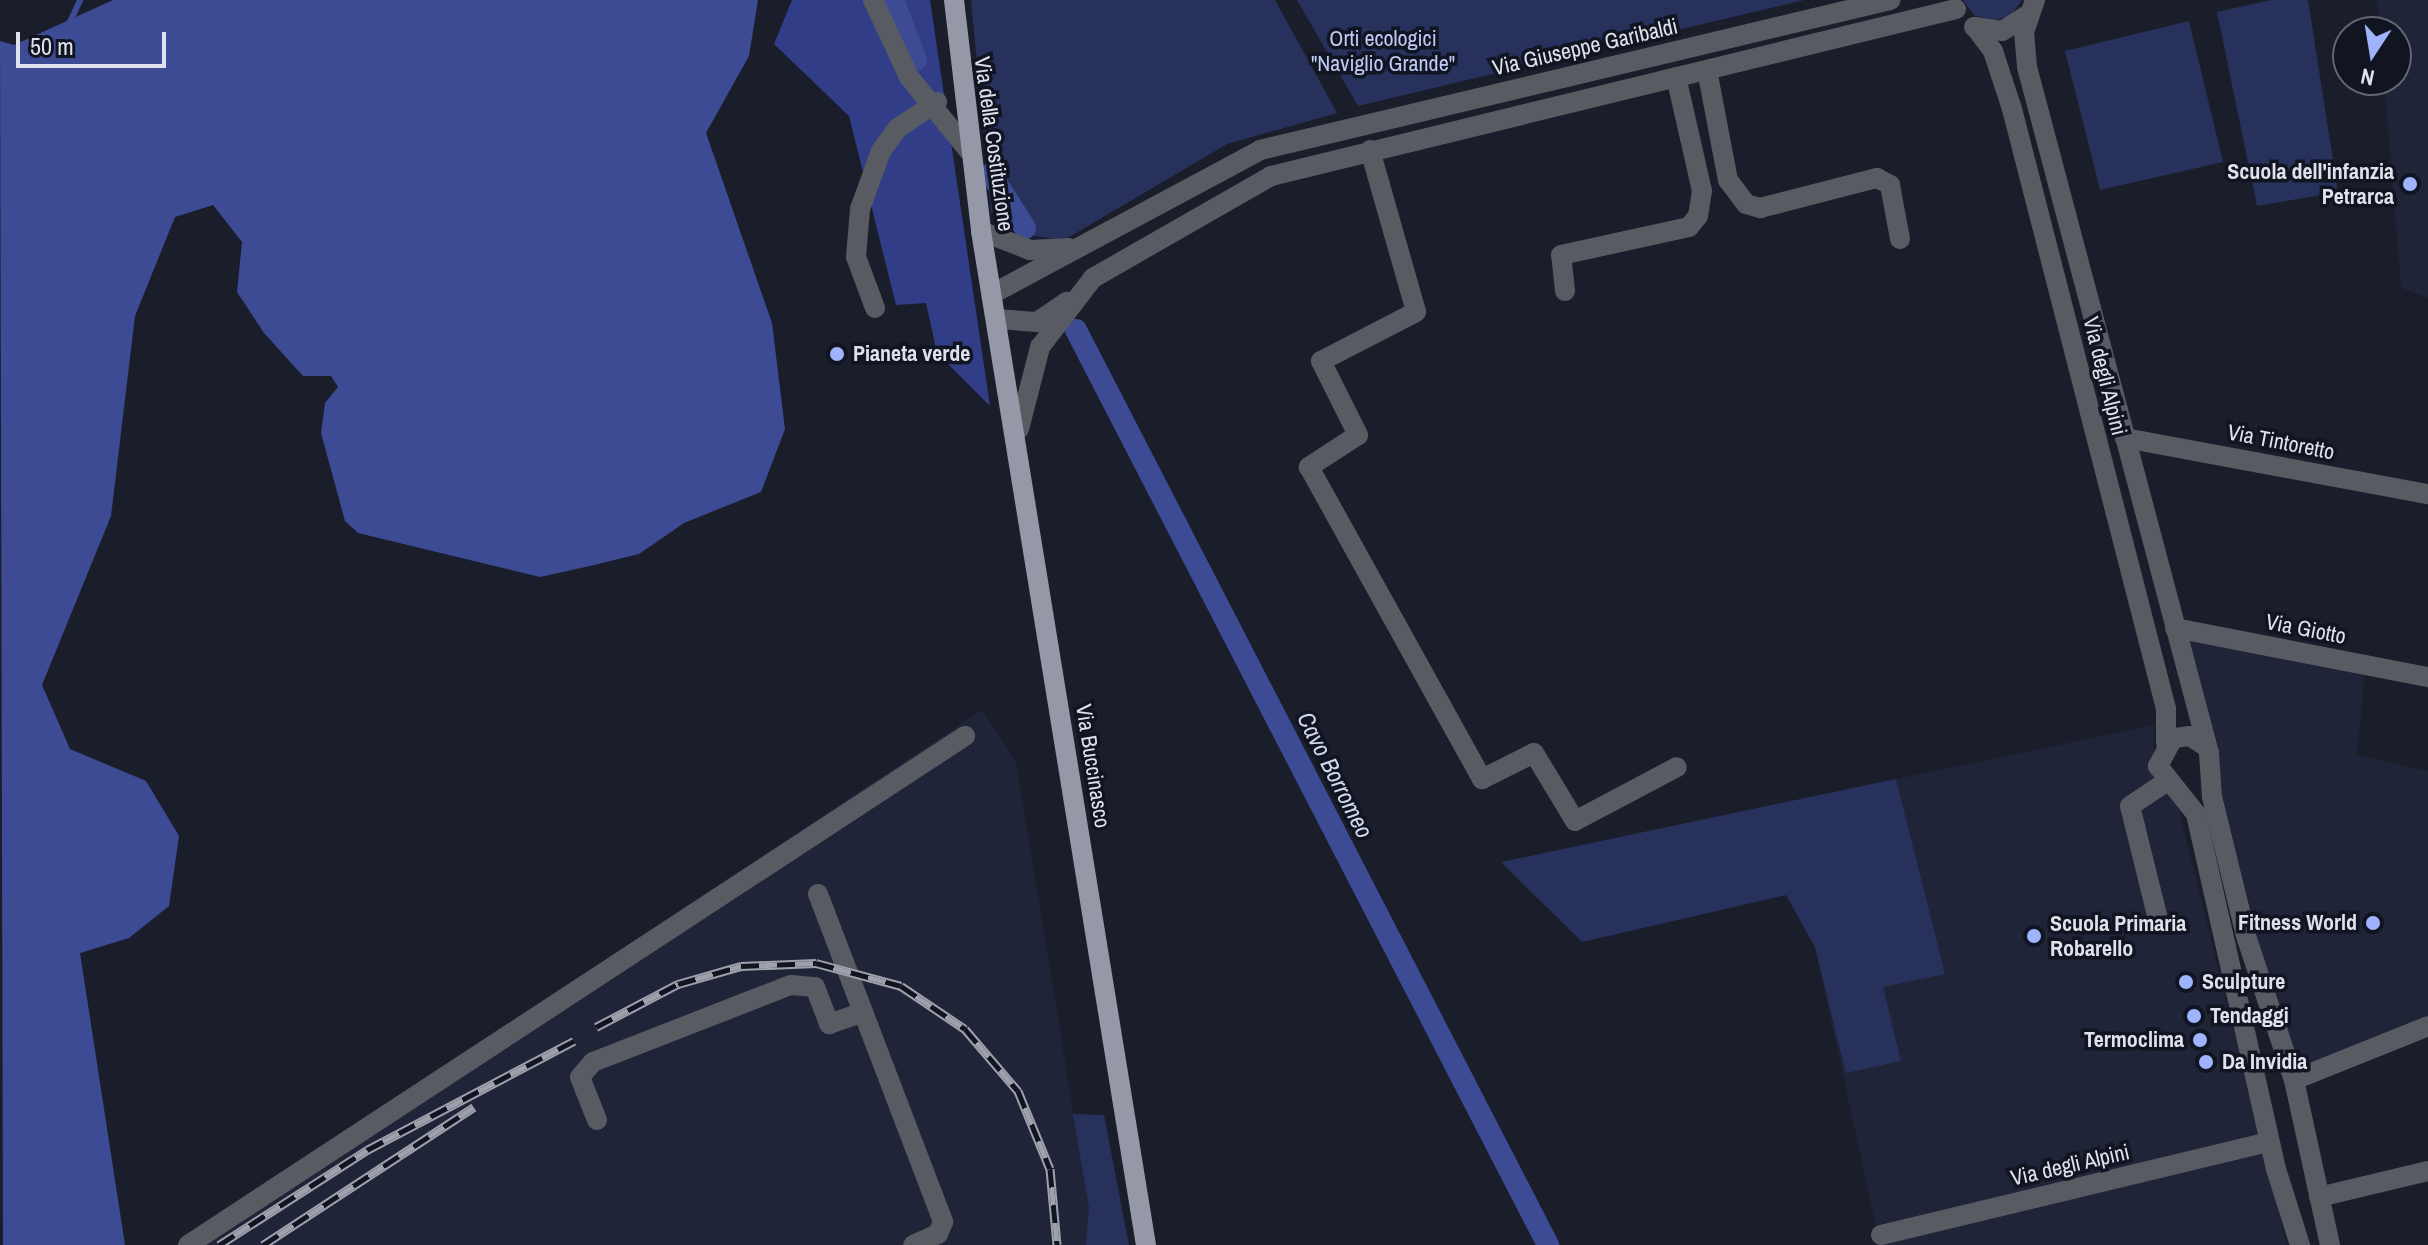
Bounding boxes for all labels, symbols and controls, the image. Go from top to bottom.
street label: Via Giuseppe Garibaldi [1490,13,1680,81]
scale bar [20,16,170,66]
north arrow [2332,16,2412,96]
park label: Orti ecologici "Naviglio Grande" [1311,25,1455,76]
text: 50 m [30,30,74,62]
street label: Via della Costituzione [969,55,1019,233]
text: N [2358,61,2377,94]
place label: Scuola dell'infanzia Petrarca [2227,158,2394,210]
marker: Scuola dell'infanzia Petrarca [2401,175,2419,193]
street label: Via degli Alpini [2077,314,2133,438]
place label: Pianeta verde [853,341,970,367]
marker: Pianeta verde [828,345,846,363]
street label: Via Tintoretto [2225,419,2337,465]
street label: Via Giotto [2264,608,2348,650]
street label: Via Buccinasco [1070,702,1116,830]
water label: Cavo Borromeo [1291,707,1379,843]
place label: Scuola Primaria Robarello [2050,910,2186,962]
place label: Fitness World [2238,910,2357,936]
marker: Fitness World [2364,914,2382,932]
marker: Scuola Primaria Robarello [2025,927,2043,945]
place label: Sculpture [2202,969,2285,995]
marker: Sculpture [2177,973,2195,991]
place label: Tendaggi [2210,1003,2289,1029]
marker: Tendaggi [2185,1007,2203,1025]
place label: Termoclima [2084,1027,2184,1053]
marker: Termoclima [2191,1031,2209,1049]
place label: Da Invidia [2222,1049,2307,1075]
marker: Da Invidia [2197,1053,2215,1071]
street label: Via degli Alpini [2008,1138,2132,1192]

